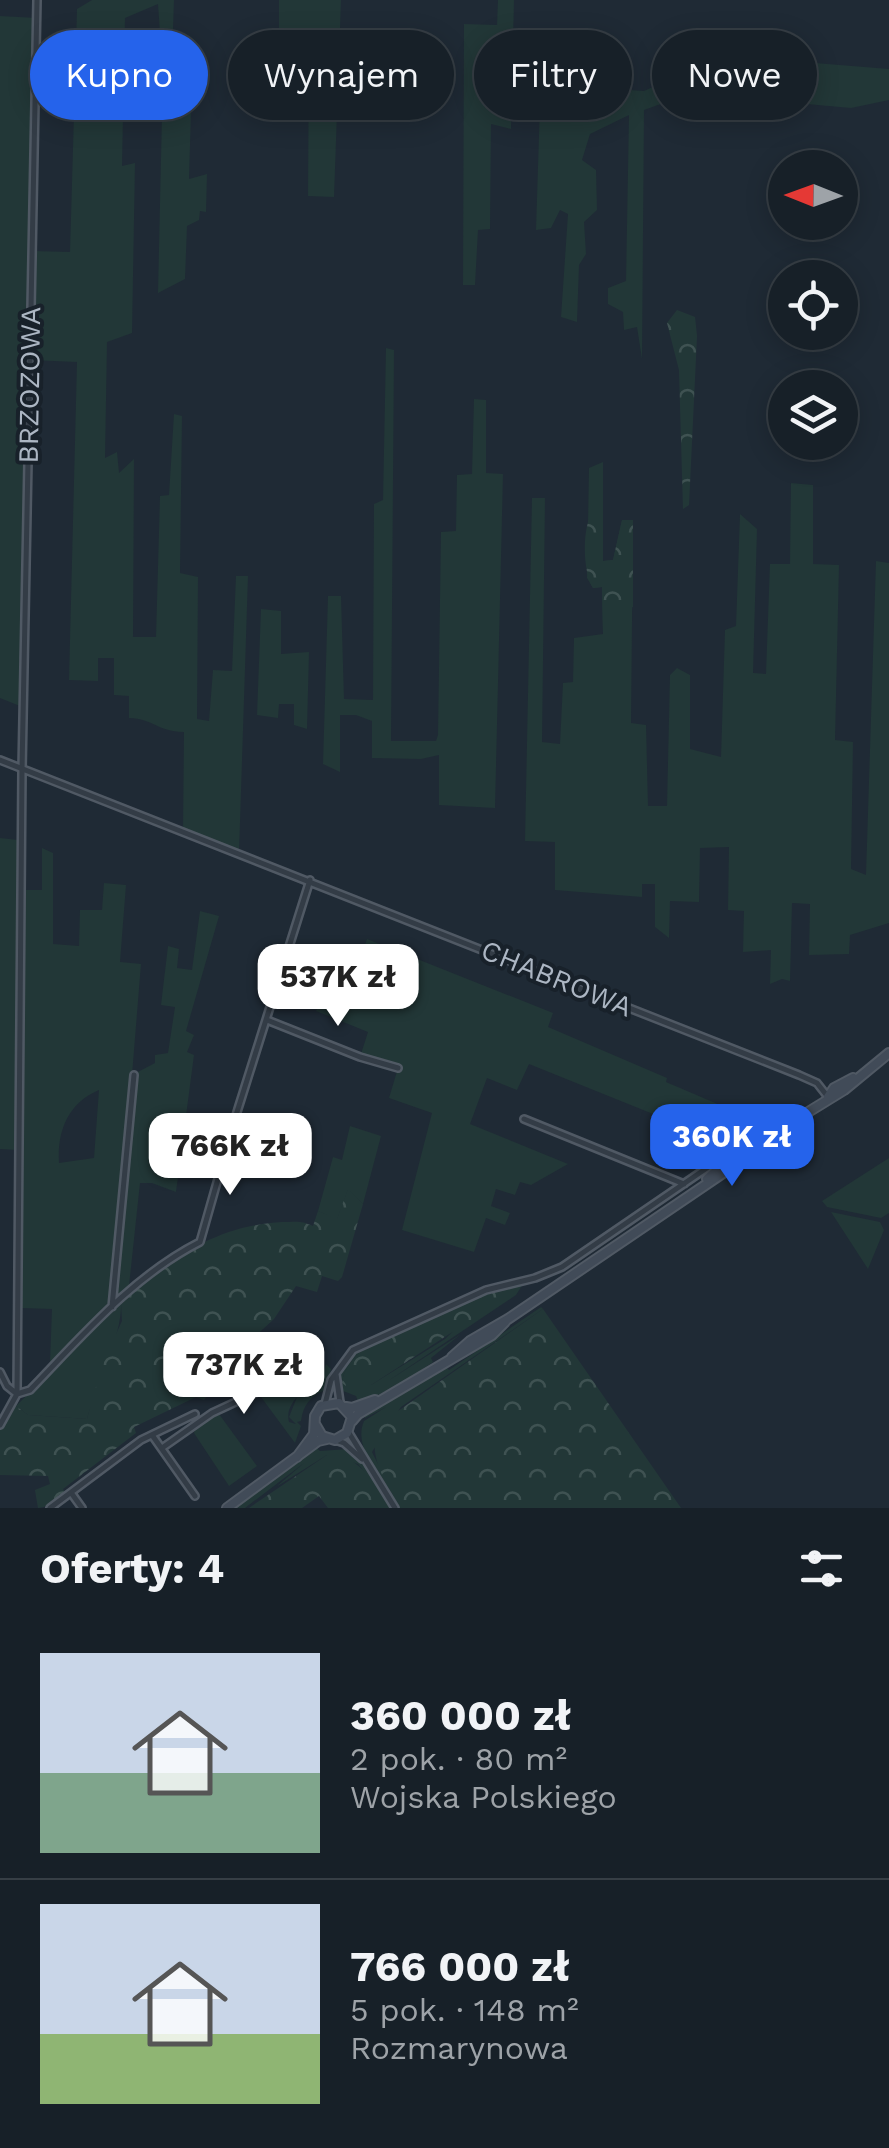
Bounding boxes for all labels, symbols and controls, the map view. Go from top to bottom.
chip: Kupno [30,30,208,120]
chip: Wynajem [228,30,454,120]
chip: Filtry [474,30,632,120]
chip: Nowe [652,30,817,120]
north arrow [768,150,858,240]
map controls [768,150,858,460]
button: locate [768,260,858,350]
street label: BRZOZOWA [12,306,47,464]
button: layers [768,370,858,460]
street label: CHABROWA [476,933,637,1024]
pin: 537K zł [246,944,430,1029]
text: 537K zł [280,957,396,995]
pin: 360K zł [640,1104,824,1189]
pin: 766K zł [138,1113,322,1198]
text: 360K zł [672,1117,792,1155]
text: 766K zł [171,1126,289,1164]
pin: 737K zł [152,1332,336,1417]
text: 737K zł [185,1345,303,1383]
icon: filters [794,1541,849,1596]
text: Oferty: 4 [40,1544,224,1593]
text: 360 000 zł [350,1691,571,1740]
icon: home [120,1693,240,1813]
text: 2 pok. · 80 m² [350,1740,567,1778]
text: Wojska Polskiego [350,1778,617,1816]
text: 766 000 zł [350,1942,570,1991]
icon: home [120,1944,240,2064]
text: 5 pok. · 148 m² [350,1991,579,2029]
text: Rozmarynowa [350,2029,568,2067]

